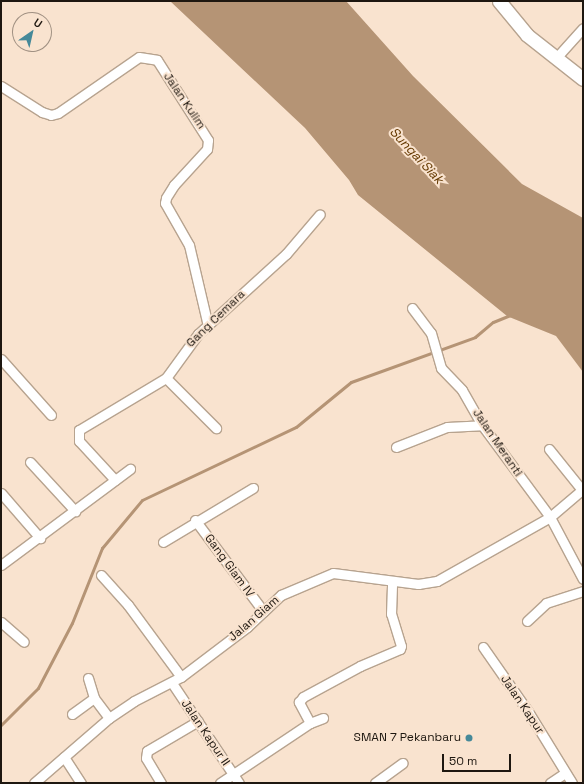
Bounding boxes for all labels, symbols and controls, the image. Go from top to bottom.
north arrow [12,12,52,52]
text: U [31,15,45,31]
street label: Jalan Kulim [160,70,208,132]
water label: Sungai Siak [386,124,446,188]
street label: Gang Cemara [184,287,248,351]
street label: Jalan Meranti [469,406,525,480]
street label: Gang Giam IV [201,532,257,600]
street label: Jalan Giam [226,593,282,645]
street label: Jalan Kapur [497,673,547,737]
street label: Jalan Kapur II [178,697,232,769]
place label: SMAN 7 Pekanbaru [354,731,461,745]
marker: SMAN 7 Pekanbaru [464,733,474,743]
scale bar [444,746,513,772]
text: 50 m [449,753,477,769]

